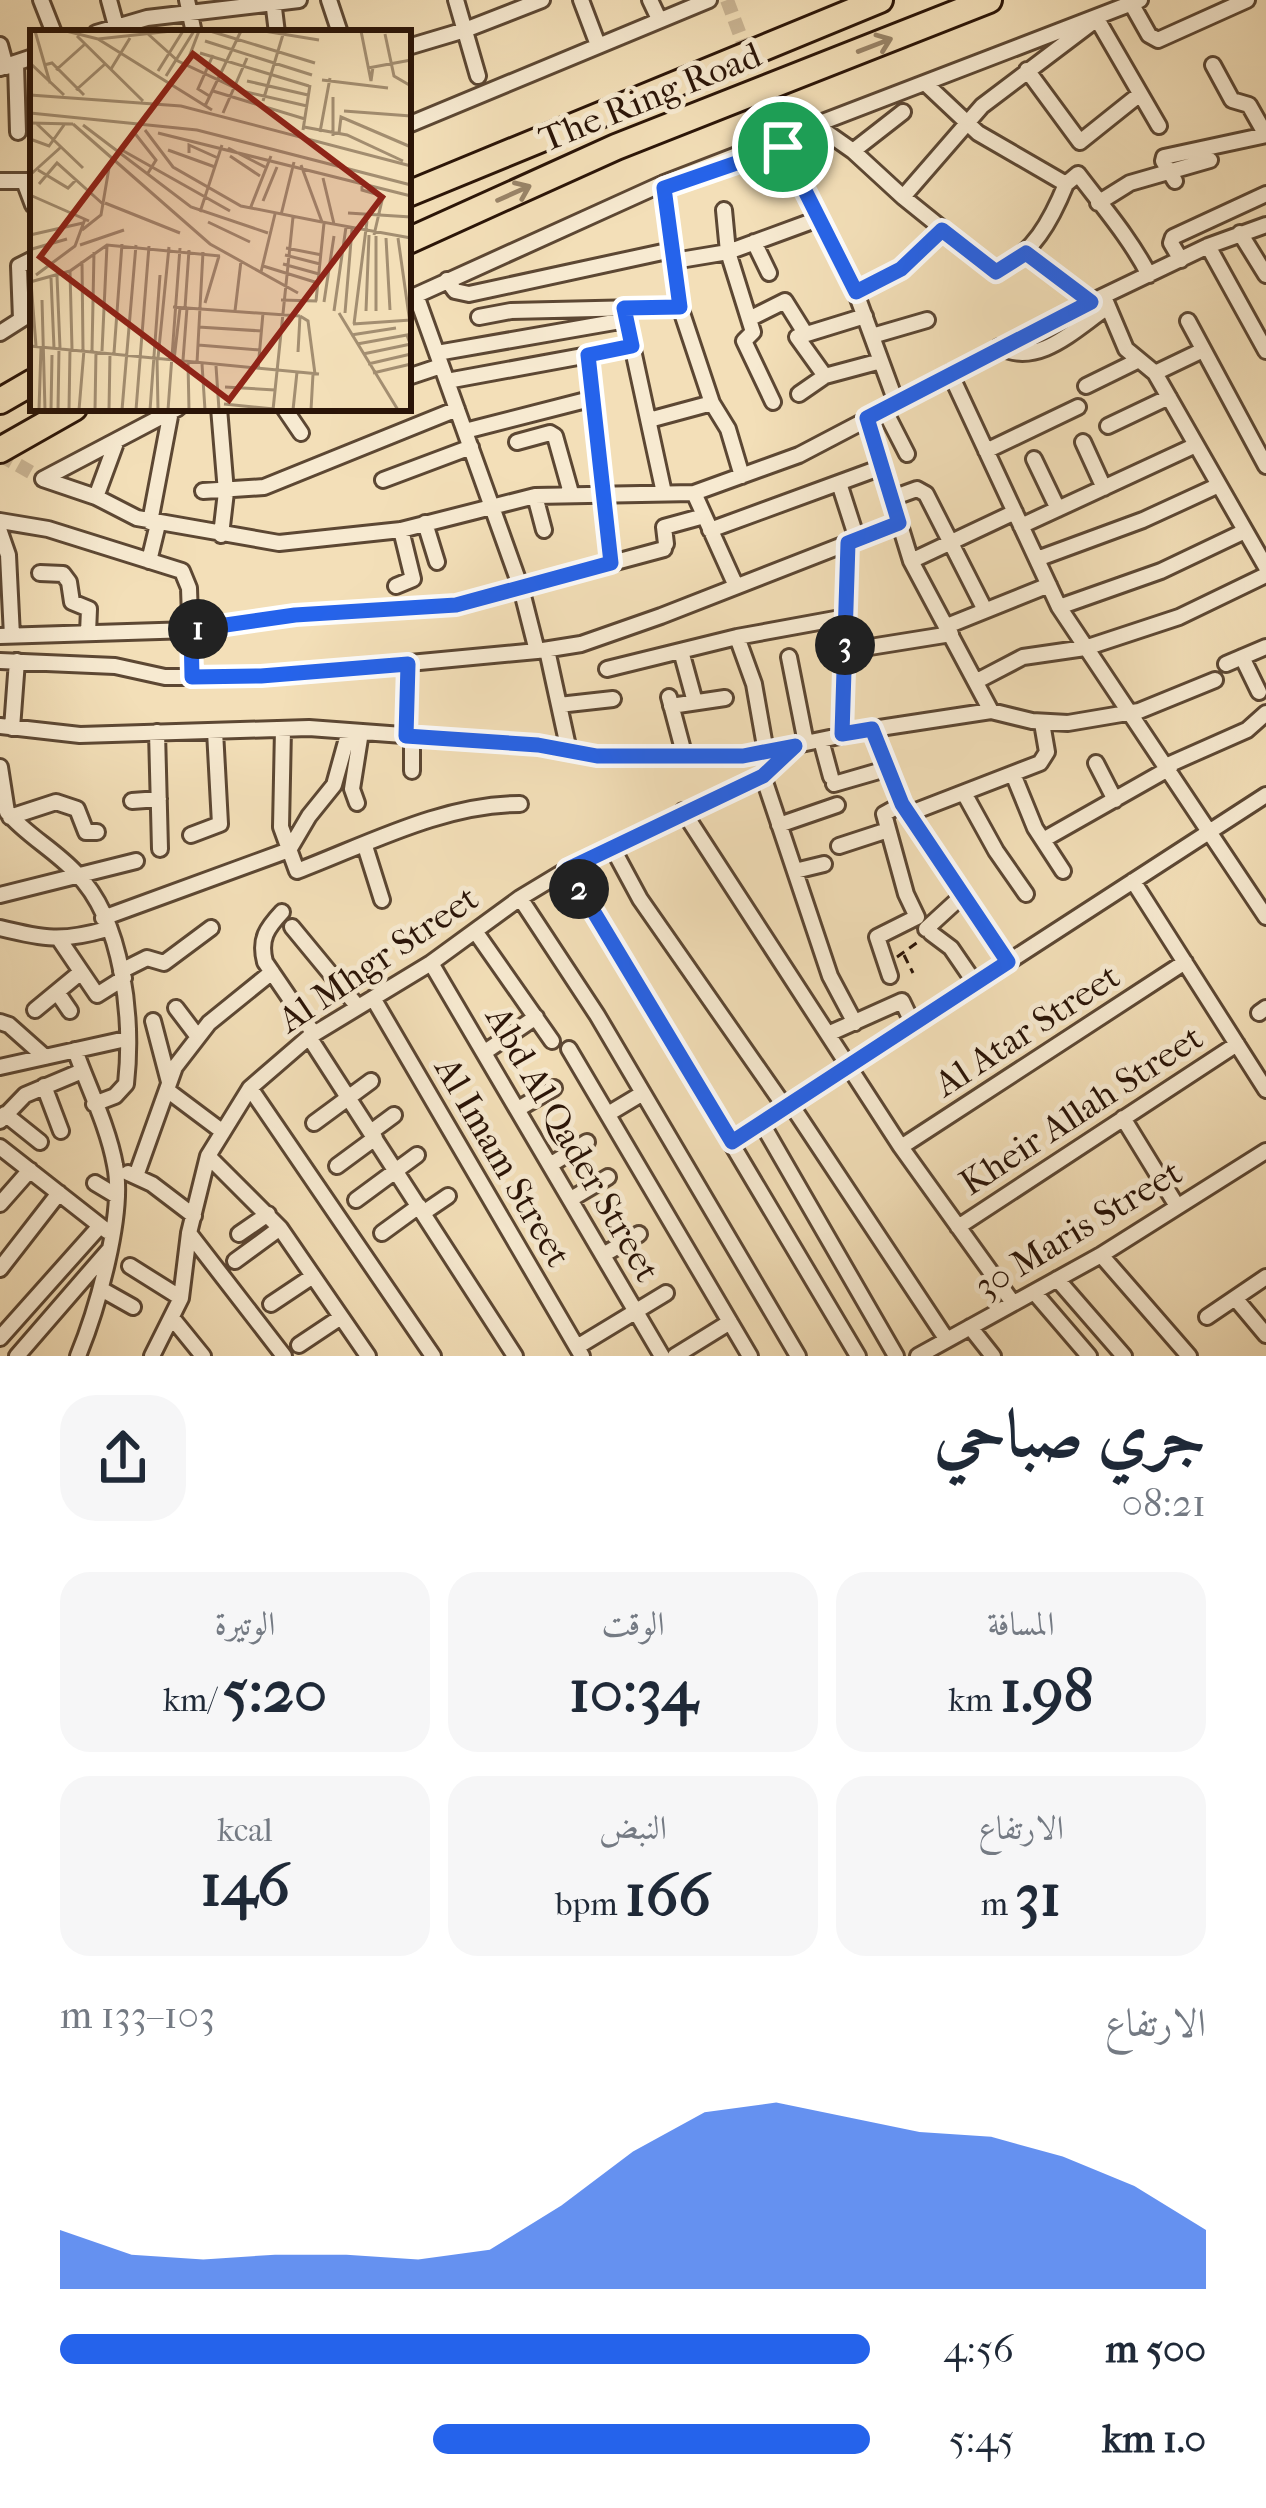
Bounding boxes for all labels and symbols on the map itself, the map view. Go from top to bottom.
inset map [30,30,411,411]
street label: The Ring Road [533,33,767,161]
one-way arrow [856,33,893,54]
pin [732,96,834,198]
one-way arrow [496,180,532,202]
pin: 1 [168,599,228,659]
pin: 3 [815,615,875,675]
pin: 2 [549,859,609,919]
street label: Al Mhgr Street [269,877,486,1042]
street label: Al Atar Street [925,955,1127,1106]
street label: Abd Al Qader Street [476,997,669,1289]
street label: Kheir Allah Street [952,1016,1210,1204]
street label: Al Imam Street [425,1048,580,1274]
street label: 30 Maris Street [967,1151,1189,1307]

